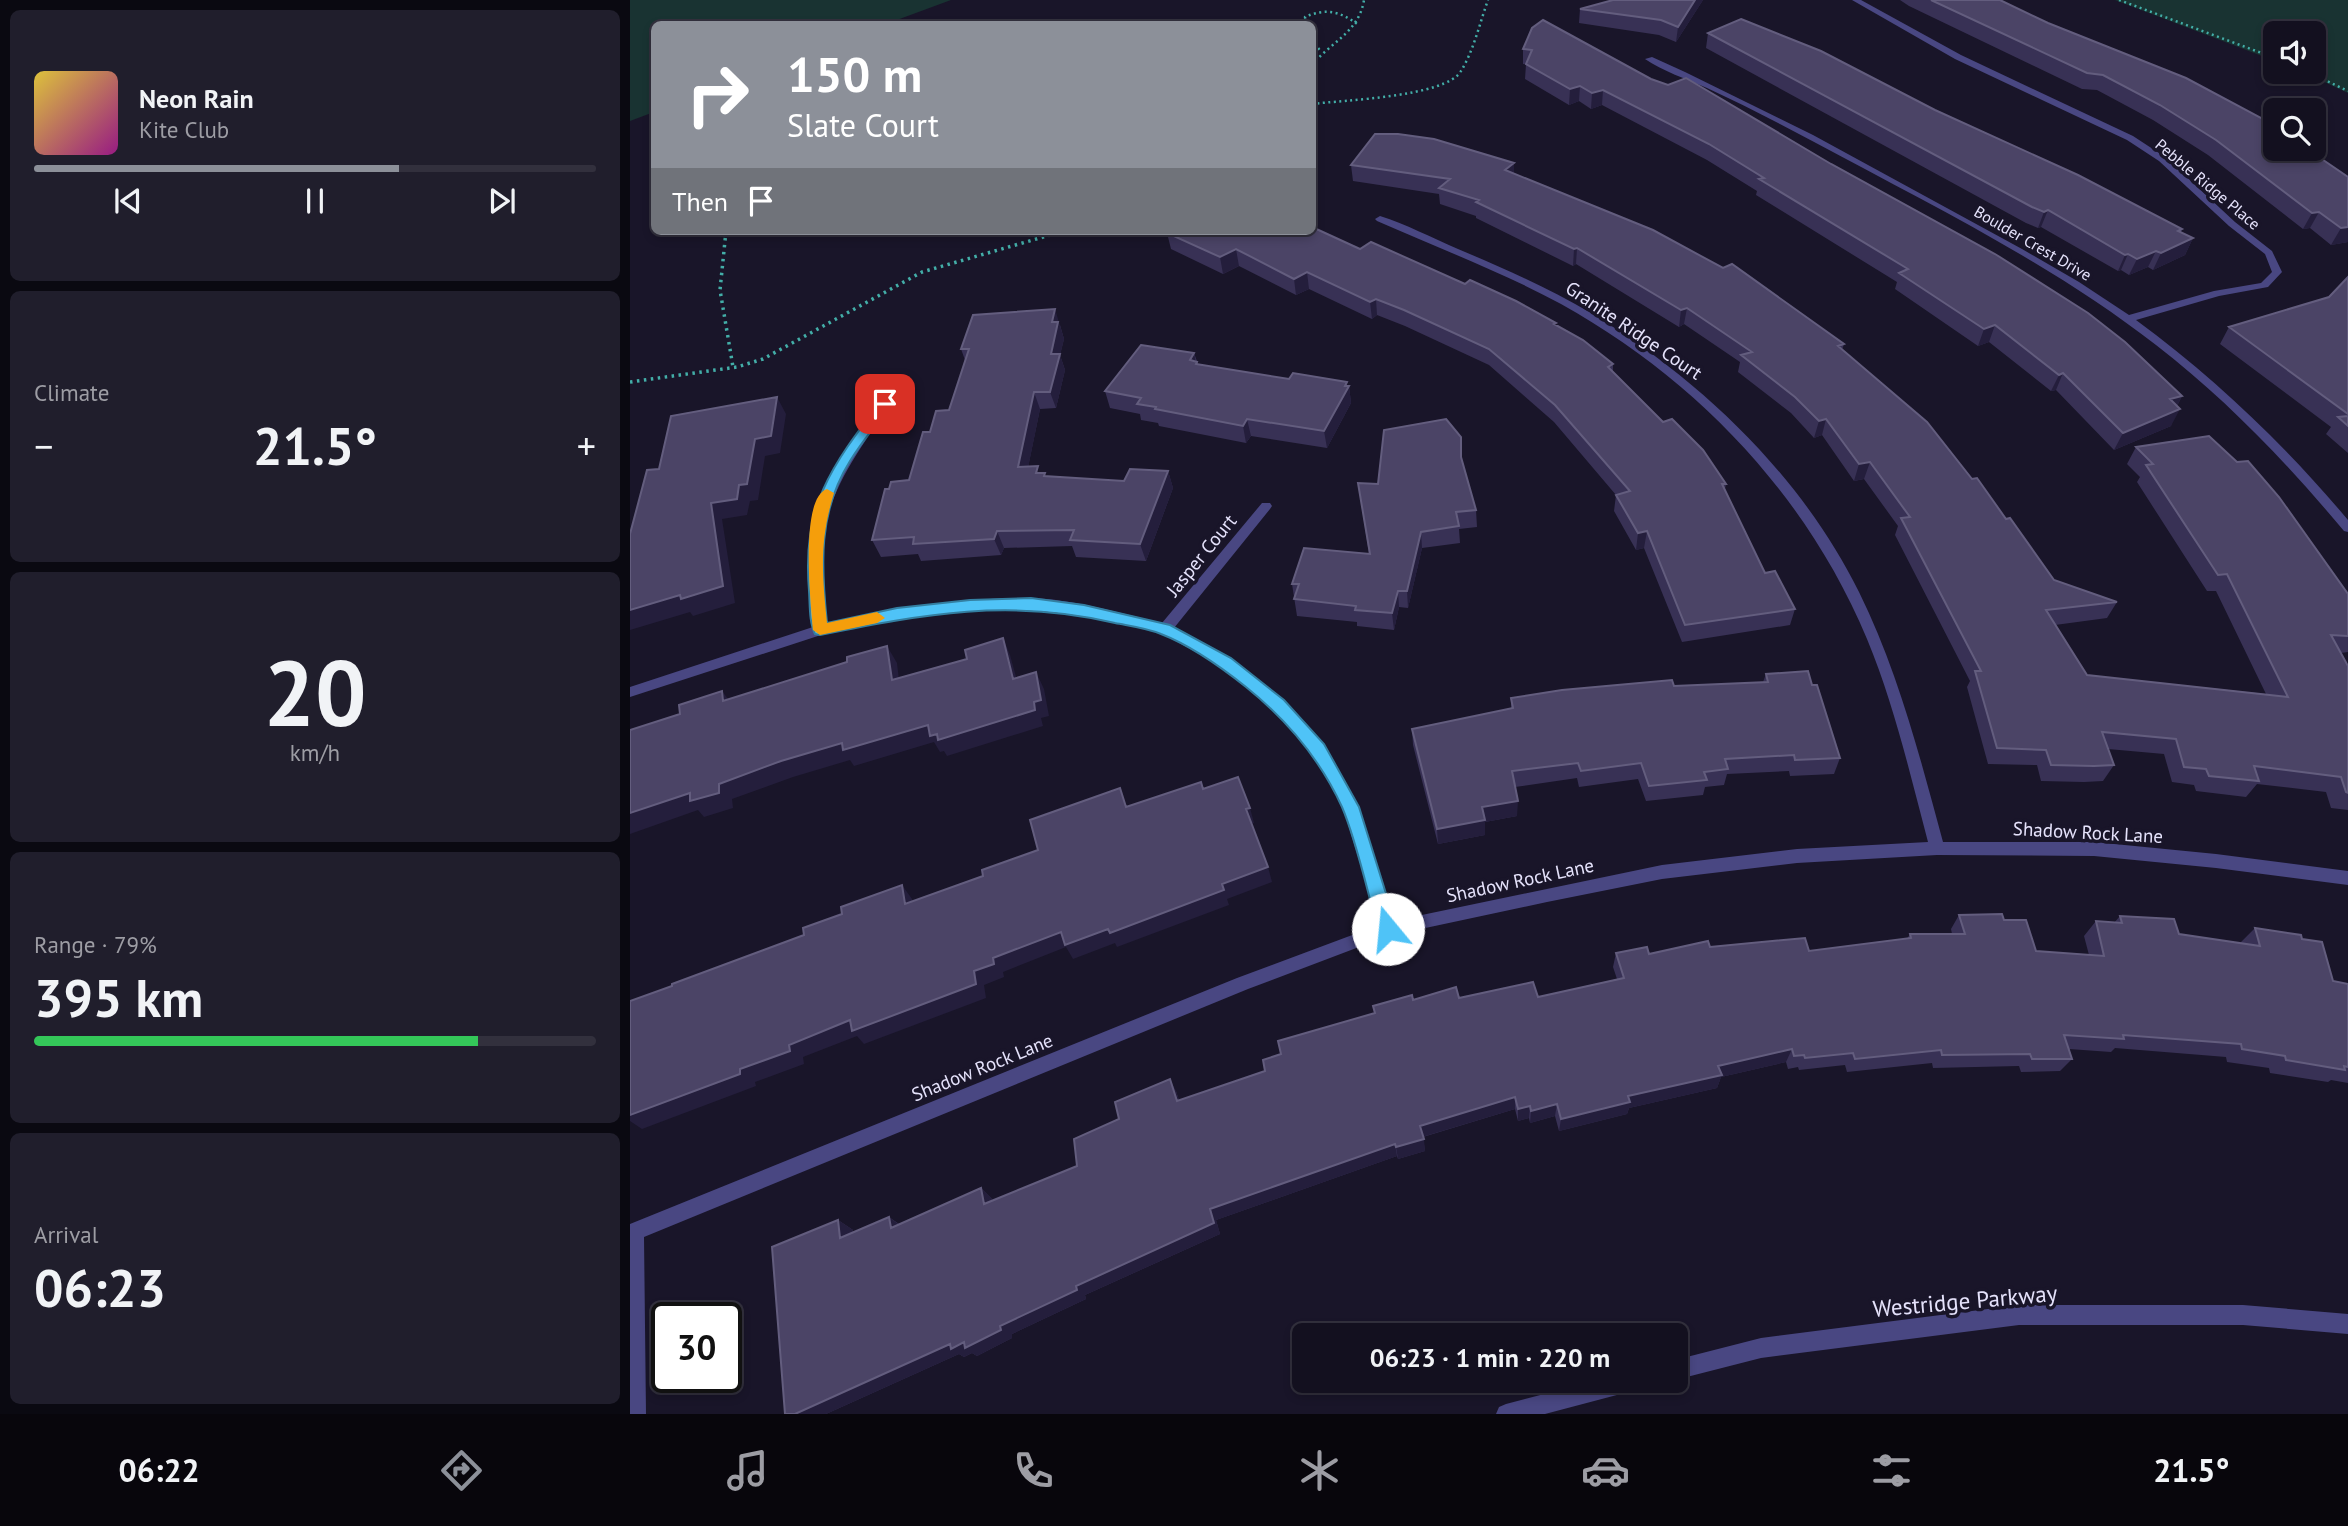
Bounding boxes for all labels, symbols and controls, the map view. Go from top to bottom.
map controls [2263,21,2326,161]
button: sound [2263,21,2326,84]
text: 150 m [787,42,922,106]
icon: right [672,49,763,140]
text: Neon Rain [139,82,254,115]
button: search [2263,98,2326,161]
text: Slate Court [787,104,939,146]
text: Kite Club [139,115,229,144]
street label: Pebble Ridge Place [2151,134,2265,234]
icon: previous [109,182,147,220]
icon: pause [296,182,334,220]
icon: next [483,182,521,220]
icon: arrive [742,182,780,220]
text: Then [672,185,728,218]
street label: Boulder Crest Drive [1971,201,2095,285]
street label: Granite Ridge Court [1561,275,1707,385]
pin [855,374,915,434]
text: Climate [34,378,109,407]
icon: arrive [866,385,904,423]
text: 21.5° [253,412,377,479]
text: − [34,421,53,470]
text: + [577,421,596,470]
street label: Jasper Court [1160,509,1242,602]
text: 20 [263,633,367,751]
text: km/h [290,738,340,767]
street label: Shadow Rock Lane [2012,816,2164,848]
street label: Shadow Rock Lane [1444,853,1596,907]
position arrow [1351,892,1425,966]
text: Range · 79% [34,930,157,959]
text: 395 km [34,964,203,1031]
street label: Shadow Rock Lane [908,1028,1056,1106]
text: Arrival [34,1220,98,1249]
text: 06:23 [34,1254,166,1321]
street label: Westridge Parkway [1871,1278,2059,1323]
speed limit sign: 30 [651,1302,742,1393]
text: 06:23 · 1 min · 220 m [1370,1341,1610,1374]
icon: directions [437,1446,486,1495]
icon: music [723,1446,772,1495]
icon: phone [1009,1446,1058,1495]
icon: climate [1295,1446,1344,1495]
icon: car [1581,1446,1630,1495]
icon: filters [1867,1446,1916,1495]
text: 06:22 [119,1449,200,1491]
text: 21.5° [2153,1449,2229,1491]

